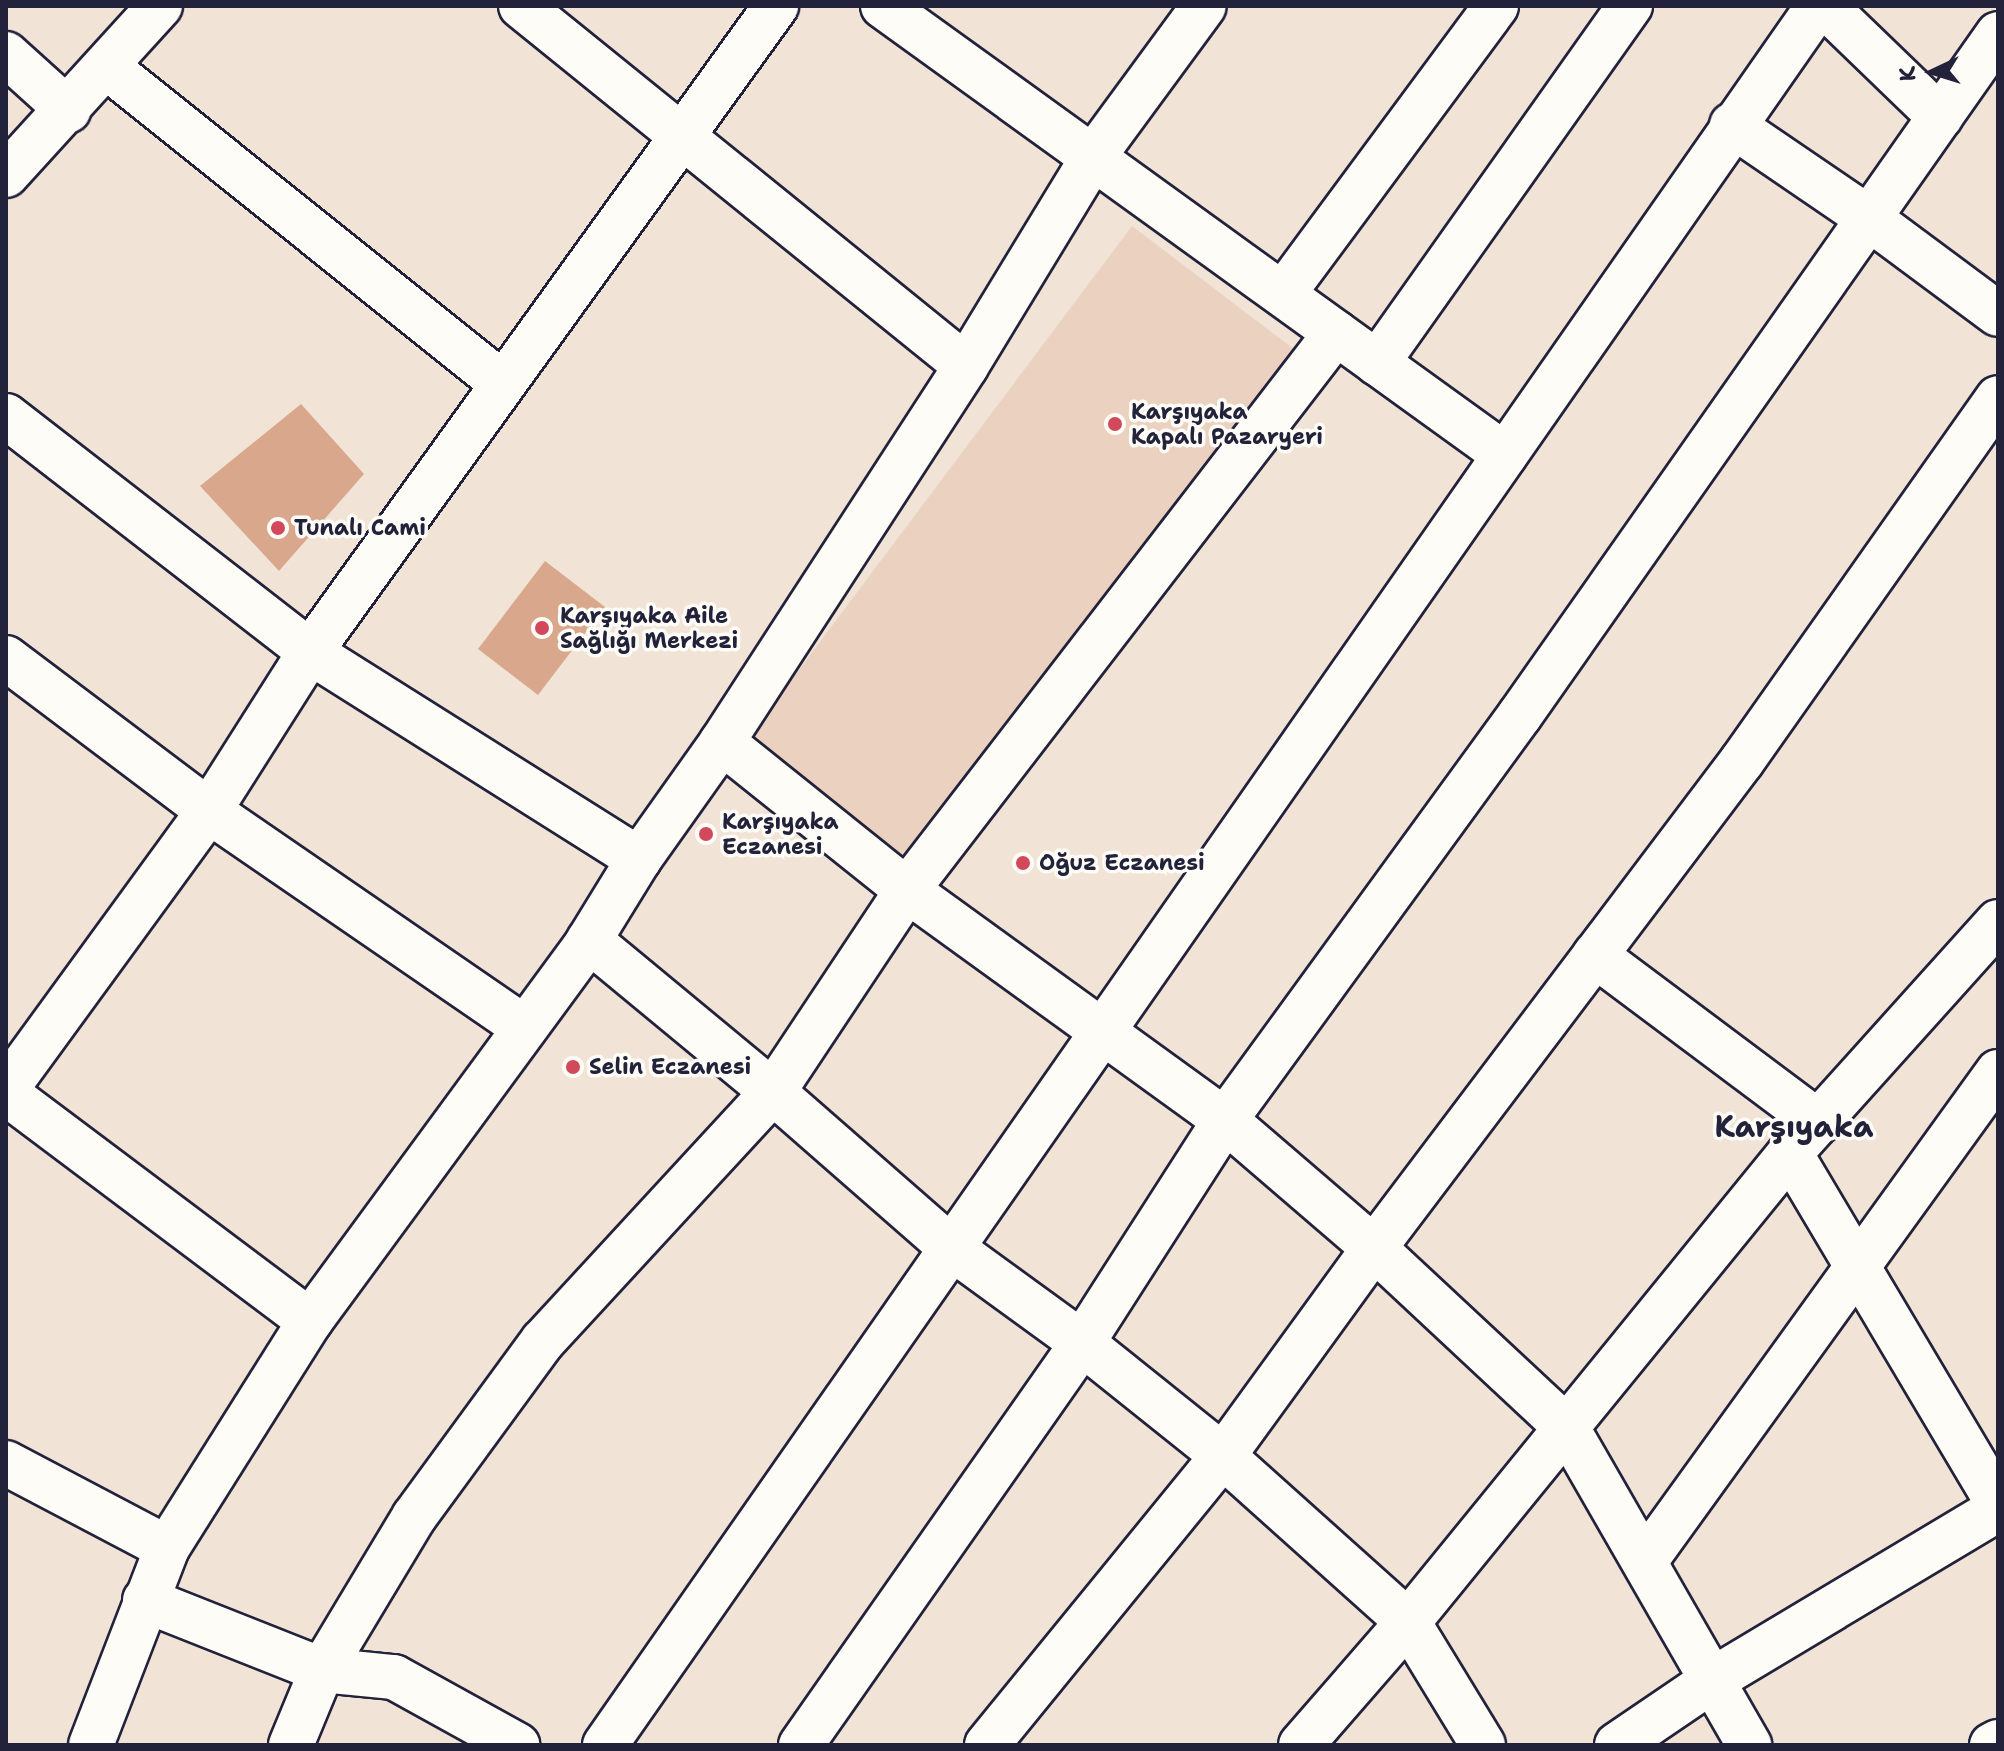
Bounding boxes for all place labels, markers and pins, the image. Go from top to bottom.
place label: Karşıyaka Kapalı Pazaryeri [1131,398,1323,450]
marker: Karşıyaka Kapalı Pazaryeri [1106,415,1124,433]
place label: Tunalı Cami [294,515,426,541]
marker: Tunalı Cami [269,519,287,537]
place label: Karşıyaka Aile Sağlığı Merkezi [560,602,738,654]
marker: Karşıyaka Aile Sağlığı Merkezi [531,617,553,639]
place label: Karşıyaka Eczanesi [722,808,839,860]
marker: Karşıyaka Eczanesi [697,825,715,843]
place label: Oğuz Eczanesi [1039,850,1205,876]
marker: Oğuz Eczanesi [1014,854,1032,872]
place label: Selin Eczanesi [589,1054,751,1080]
marker: Selin Eczanesi [564,1058,582,1076]

